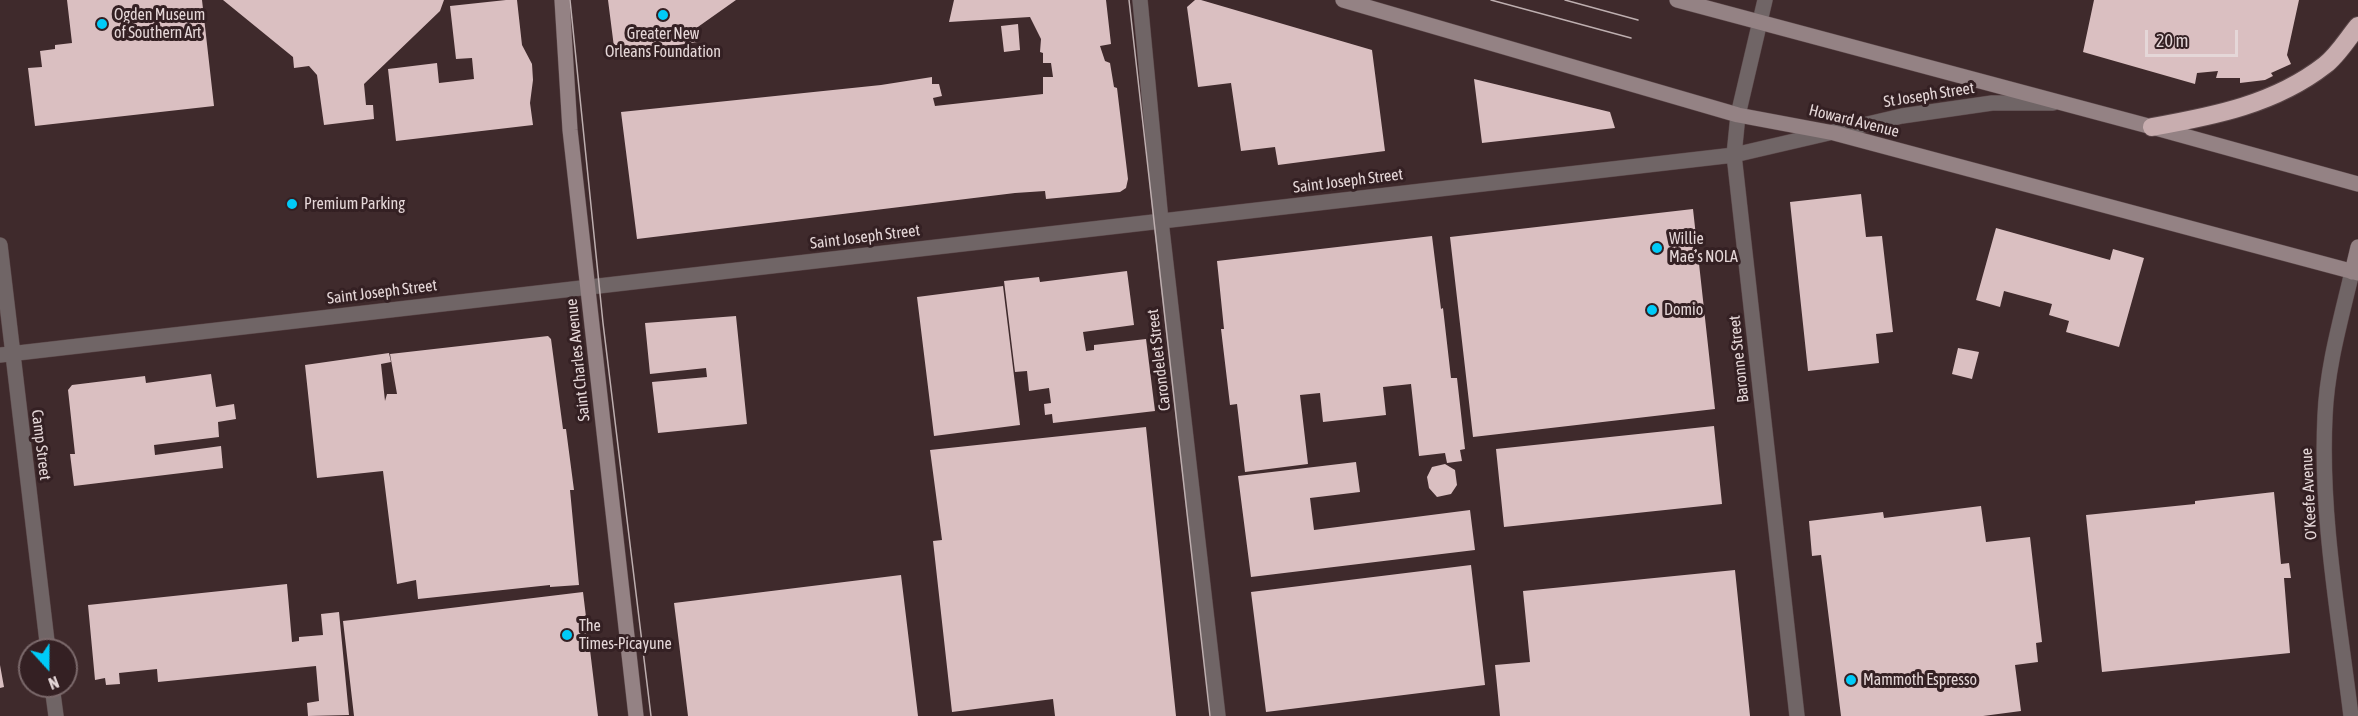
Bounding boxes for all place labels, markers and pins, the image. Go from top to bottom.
place label: Ogden Museum of Southern Art [114,5,205,43]
marker: Greater New Orleans Foundation [656,8,670,22]
marker: Ogden Museum of Southern Art [95,17,109,31]
place label: Greater New Orleans Foundation [605,24,721,62]
place label: Premium Parking [304,194,405,214]
marker: Premium Parking [285,197,299,211]
place label: Willie Mae’s NOLA [1669,229,1738,267]
marker: Willie Mae’s NOLA [1650,241,1664,255]
place label: Domio [1664,300,1703,320]
marker: Domio [1645,303,1659,317]
place label: The Times-Picayune [579,616,672,654]
marker: The Times-Picayune [560,628,574,642]
place label: Mammoth Espresso [1863,670,1977,690]
marker: Mammoth Espresso [1844,673,1858,687]

